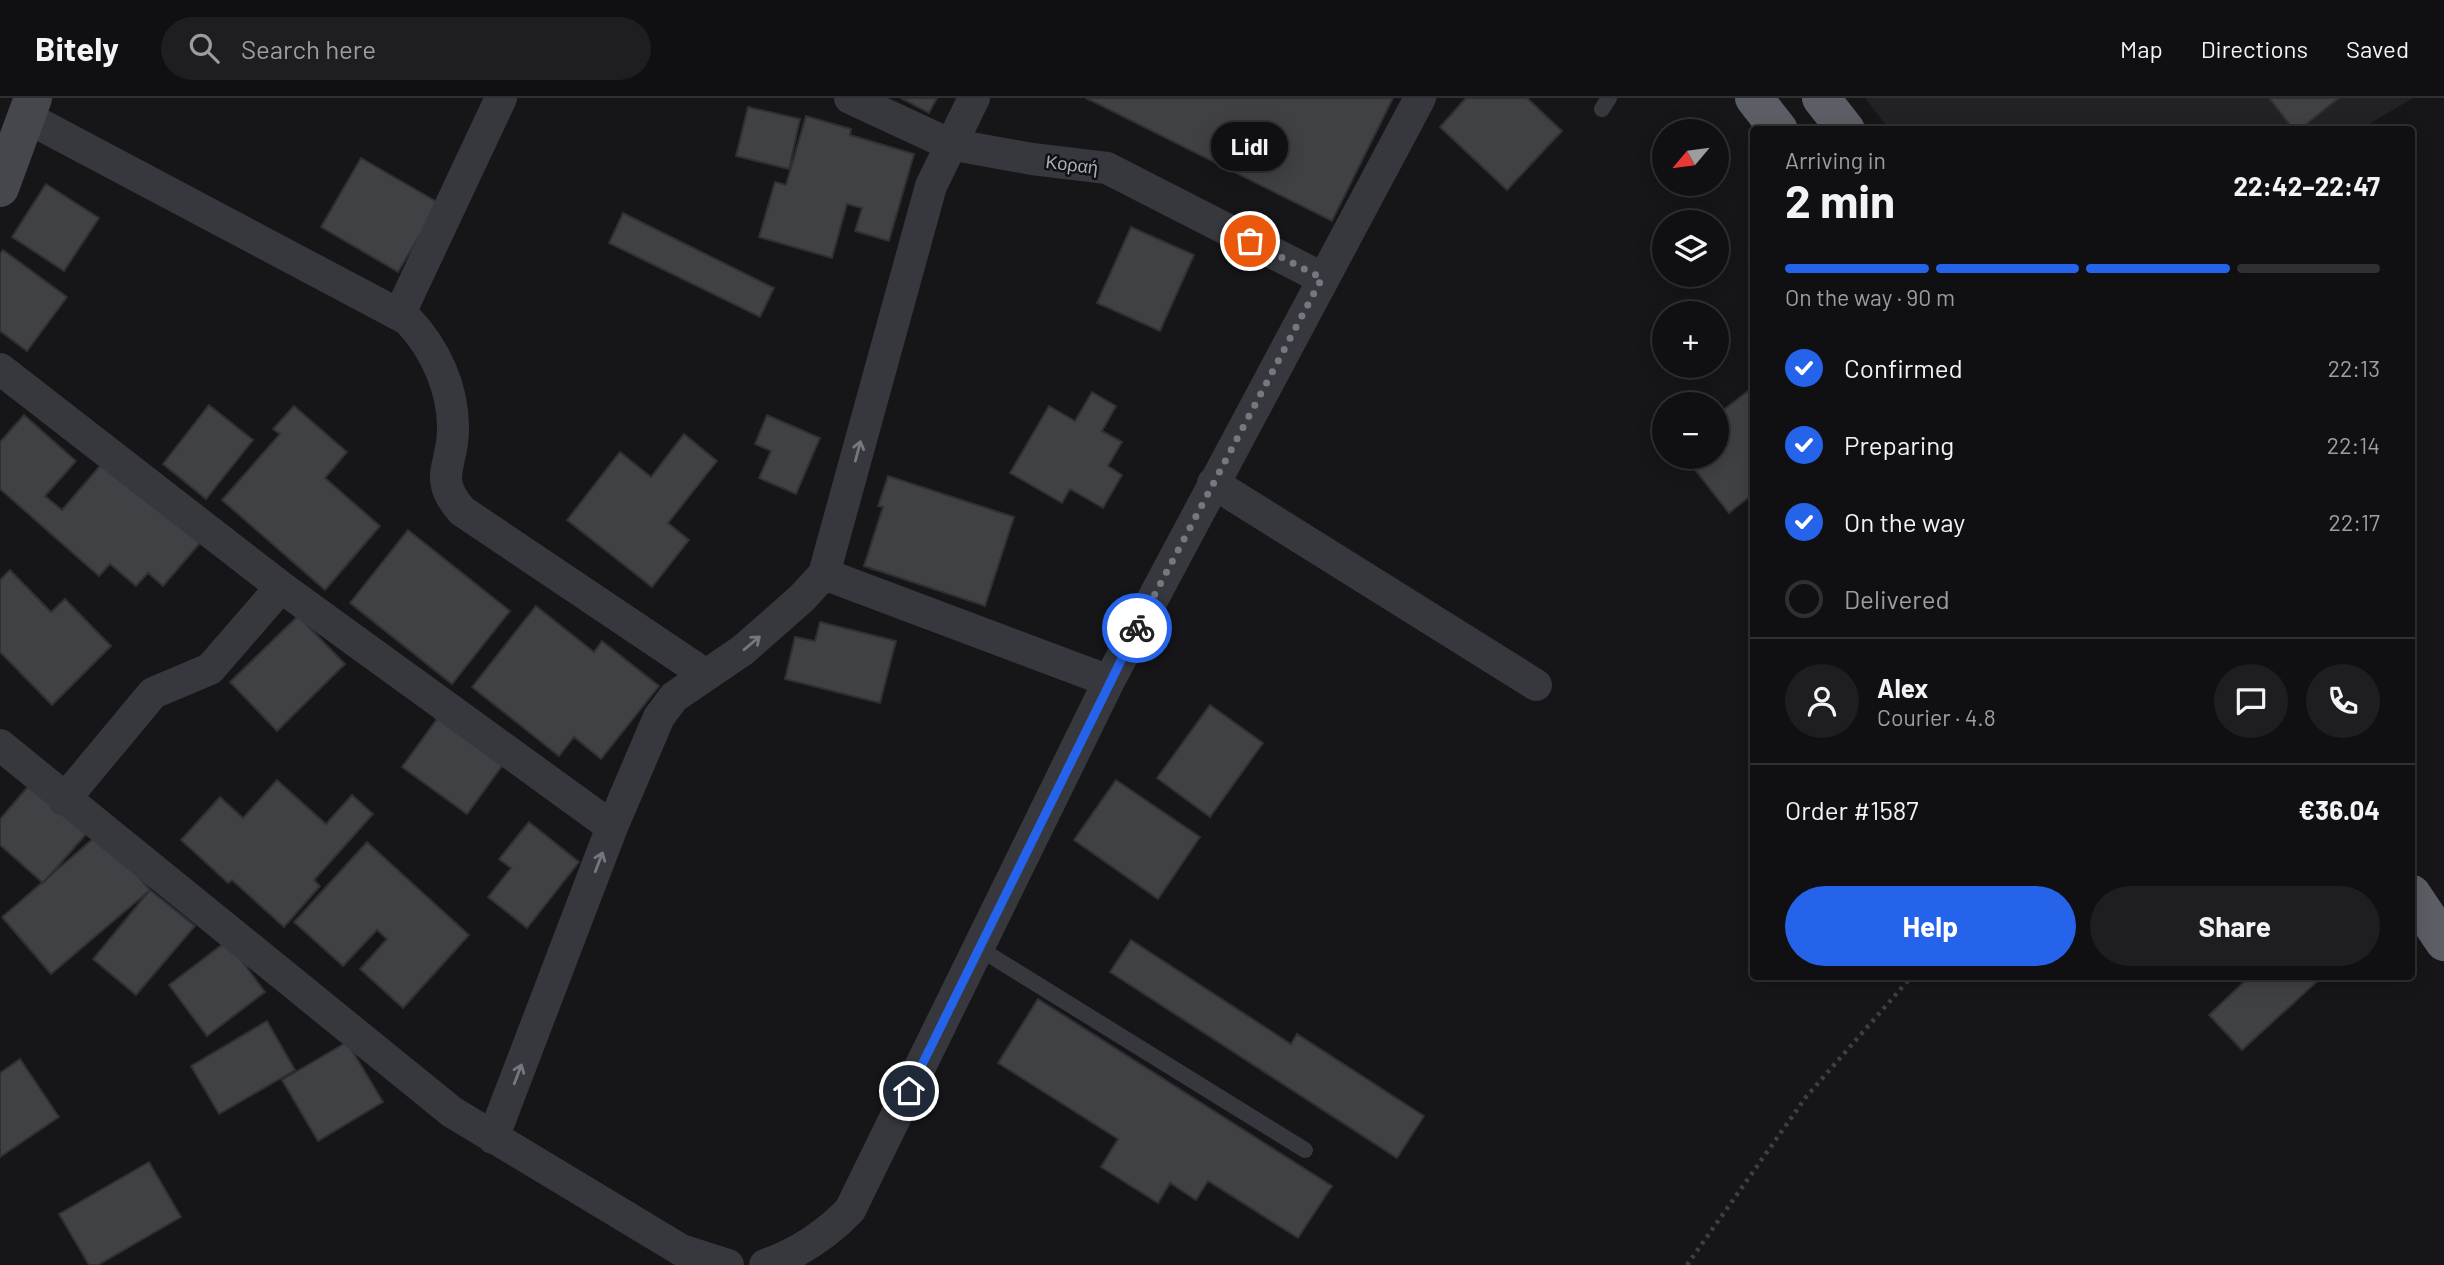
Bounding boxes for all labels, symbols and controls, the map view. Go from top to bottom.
search box [161,17,651,80]
text: Bitely [35,28,119,68]
icon: search [185,29,223,67]
text: Search here [241,33,376,64]
text: Map [2120,34,2163,63]
text: Directions [2201,34,2308,63]
text: Saved [2346,34,2409,63]
north arrow [1652,119,1729,196]
map controls [1652,119,1729,469]
callout: Lidl [1212,122,1288,171]
text: Lidl [1231,132,1268,160]
text: Arriving in [1785,146,1886,174]
street label: Κοραή [1045,150,1099,178]
text: 22:42–22:47 [2233,170,2380,201]
text: 2 min [1785,172,1895,227]
button: layers [1652,210,1729,287]
pin [1220,211,1280,271]
icon: bag [1231,222,1269,260]
text: On the way · 90 m [1785,283,1955,311]
button: + [1652,301,1729,378]
icon: check [1785,349,1823,387]
text: Confirmed [1844,352,1963,383]
text: 22:13 [2328,354,2380,382]
button: − [1652,392,1729,469]
icon: check [1785,426,1823,464]
text: Preparing [1844,429,1954,460]
text: 22:14 [2327,431,2380,459]
one-way arrow [852,440,865,462]
icon: check [1785,503,1823,541]
text: On the way [1844,506,1965,537]
text: 22:17 [2329,508,2380,536]
text: Delivered [1844,583,1950,614]
courier [1102,593,1172,663]
icon: bike [1118,609,1156,647]
one-way arrow [742,635,760,650]
button: person [1785,664,1859,738]
button: chat [2214,664,2288,738]
button: phone [2306,664,2380,738]
text: Alex [1877,672,1928,703]
text: Courier · 4.8 [1877,703,1996,731]
text: Order #1587 [1785,794,1919,825]
text: €36.04 [2299,794,2380,825]
one-way arrow [594,851,607,873]
button: Help [1785,886,2076,966]
button: Share [2090,886,2380,966]
pin [879,1061,939,1121]
one-way arrow [512,1064,525,1086]
icon: home [890,1072,928,1110]

